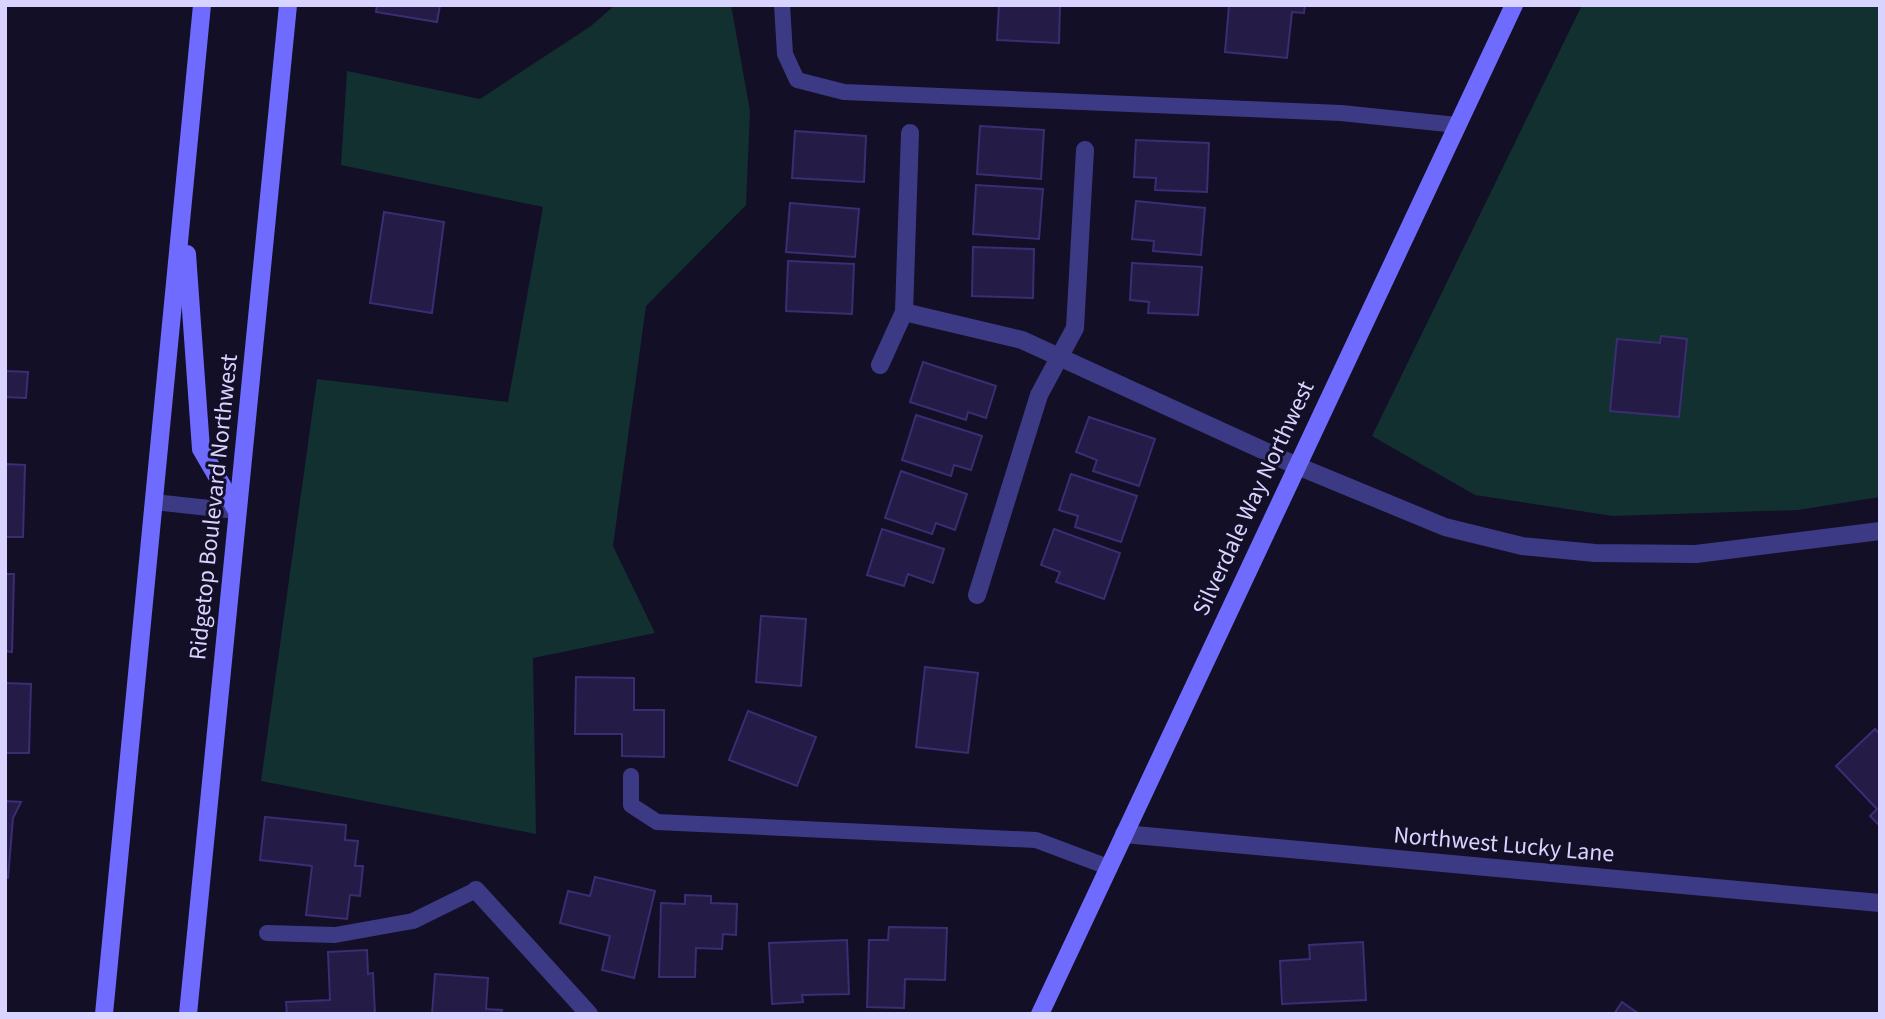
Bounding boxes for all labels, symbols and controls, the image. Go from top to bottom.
street label: Ridgetop Boulevard Northwest [180,352,247,662]
street label: Silverdale Way Northwest [1184,375,1323,621]
street label: Northwest Lucky Lane [1392,817,1616,872]

